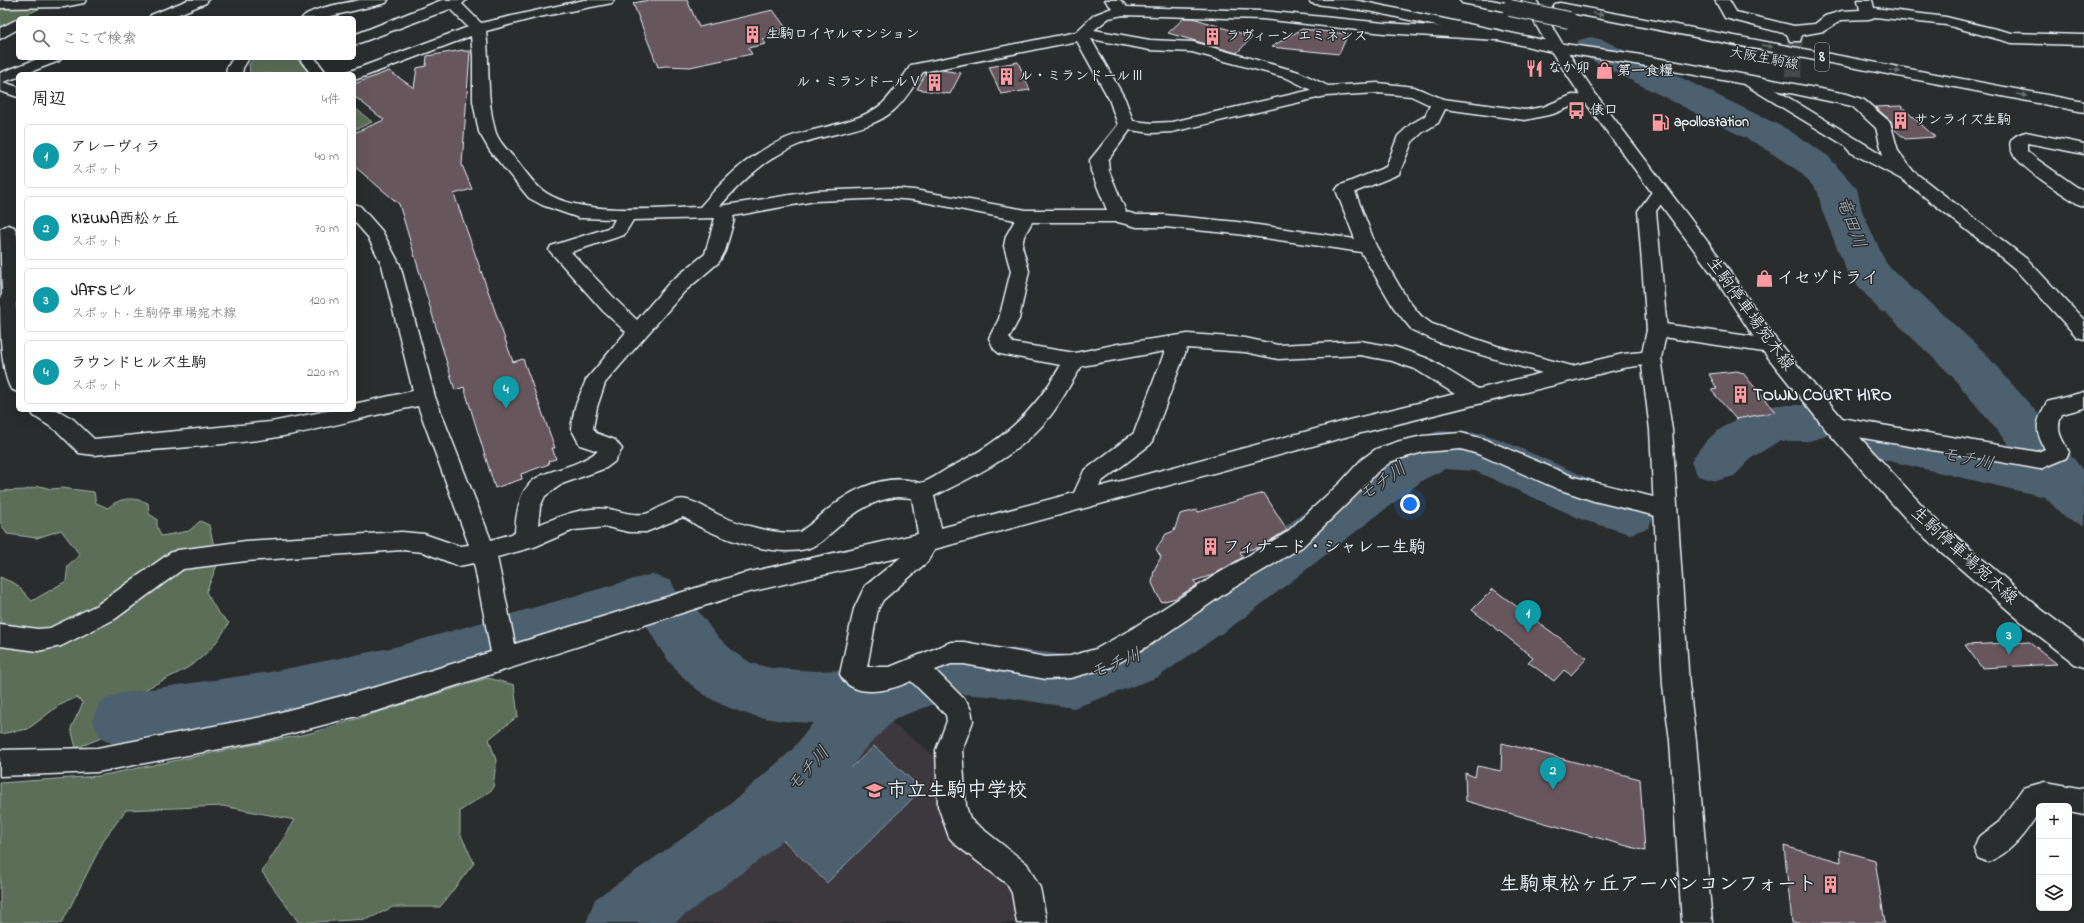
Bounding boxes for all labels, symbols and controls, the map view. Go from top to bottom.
one-way arrow [1592,11,1604,17]
search box [16,16,356,60]
building icon: 生駒ロイヤルマンション [743,24,763,44]
place label: 生駒ロイヤルマンション [766,24,919,45]
building icon: ラヴィーン エミネンス [1203,26,1223,46]
place label: ラヴィーン エミネンス [1226,26,1367,47]
icon: search [30,27,52,49]
text: ここで検索 [62,28,137,50]
street label: 大阪生駒線 [1728,42,1800,76]
road number: 8 [1815,43,1829,71]
one-way arrow [1761,44,1773,50]
restaurant icon: なか卯 [1525,58,1545,78]
place label: なか卯 [1548,58,1590,79]
shop icon: 第一食糧 [1594,61,1614,81]
place label: 第一食糧 [1617,61,1673,82]
building icon: ル・ミランドールⅢ [996,66,1016,86]
place label: ル・ミランドールⅢ [1019,66,1144,87]
one-way arrow [1889,68,1901,74]
place label: ル・ミランドールⅤ [797,72,922,93]
building icon: ル・ミランドールⅤ [925,72,945,92]
text: 周辺 [32,87,66,112]
text: 4件 [322,90,340,109]
one-way arrow [2016,93,2028,99]
bus stop icon: 俵口 [1567,100,1587,120]
place label: 俵口 [1590,100,1618,121]
building icon: サンライズ生駒 [1891,110,1911,130]
place label: サンライズ生駒 [1914,110,2011,131]
fuel station icon: apollostation [1651,112,1671,132]
place label: apollostation [1674,112,1749,133]
text: アレーヴィラ [71,136,160,158]
text: 1 [44,147,48,166]
text: 40 m [315,147,339,166]
text: スポット [71,160,123,179]
water label: 竜田川 [1829,193,1871,253]
text: KIZUNA西松ヶ丘 [71,208,179,230]
text: 2 [43,219,49,238]
text: 70 m [315,219,339,238]
text: スポット [71,232,123,251]
street label: 生駒停車場宛木線 [1700,252,1800,376]
place label: イセヅドライ [1777,266,1879,291]
shop icon: イセヅドライ [1754,268,1774,288]
text: JAFSビル [71,280,137,302]
text: 3 [43,291,49,310]
text: 120 m [309,291,339,310]
text: スポット · 生駒停車場宛木線 [71,304,236,323]
text: ラウンドヒルズ生駒 [71,352,206,374]
text: 4 [43,363,49,382]
text: 220 m [307,363,339,382]
text: スポット [71,376,123,395]
pin: 4 [493,376,519,409]
place label: TOWN COURT HIRO [1753,383,1892,408]
building icon: TOWN COURT HIRO [1730,385,1750,405]
water label: モチ川 [1938,442,1996,478]
water label: モチ川 [1353,457,1413,509]
your location [1400,494,1420,514]
street label: 生駒停車場宛木線 [1905,501,2023,611]
place label: フィナード・シャレー生駒 [1223,535,1426,560]
building icon: フィナード・シャレー生駒 [1200,537,1220,557]
pin: 1 [1515,600,1541,633]
pin: 3 [1996,622,2022,655]
water label: モチ川 [1086,643,1146,687]
water label: モチ川 [781,741,837,799]
pin: 2 [1540,757,1566,790]
place label: 市立生駒中学校 [887,777,1027,806]
school or university icon: 市立生駒中学校 [864,781,884,801]
map controls [2036,803,2072,911]
button: + [2036,803,2072,839]
button: − [2036,839,2072,875]
place label: 生駒東松ヶ丘アーバンコンフォート [1499,871,1817,900]
building icon: 生駒東松ヶ丘アーバンコンフォート [1820,875,1840,895]
button: layers [2036,875,2072,911]

